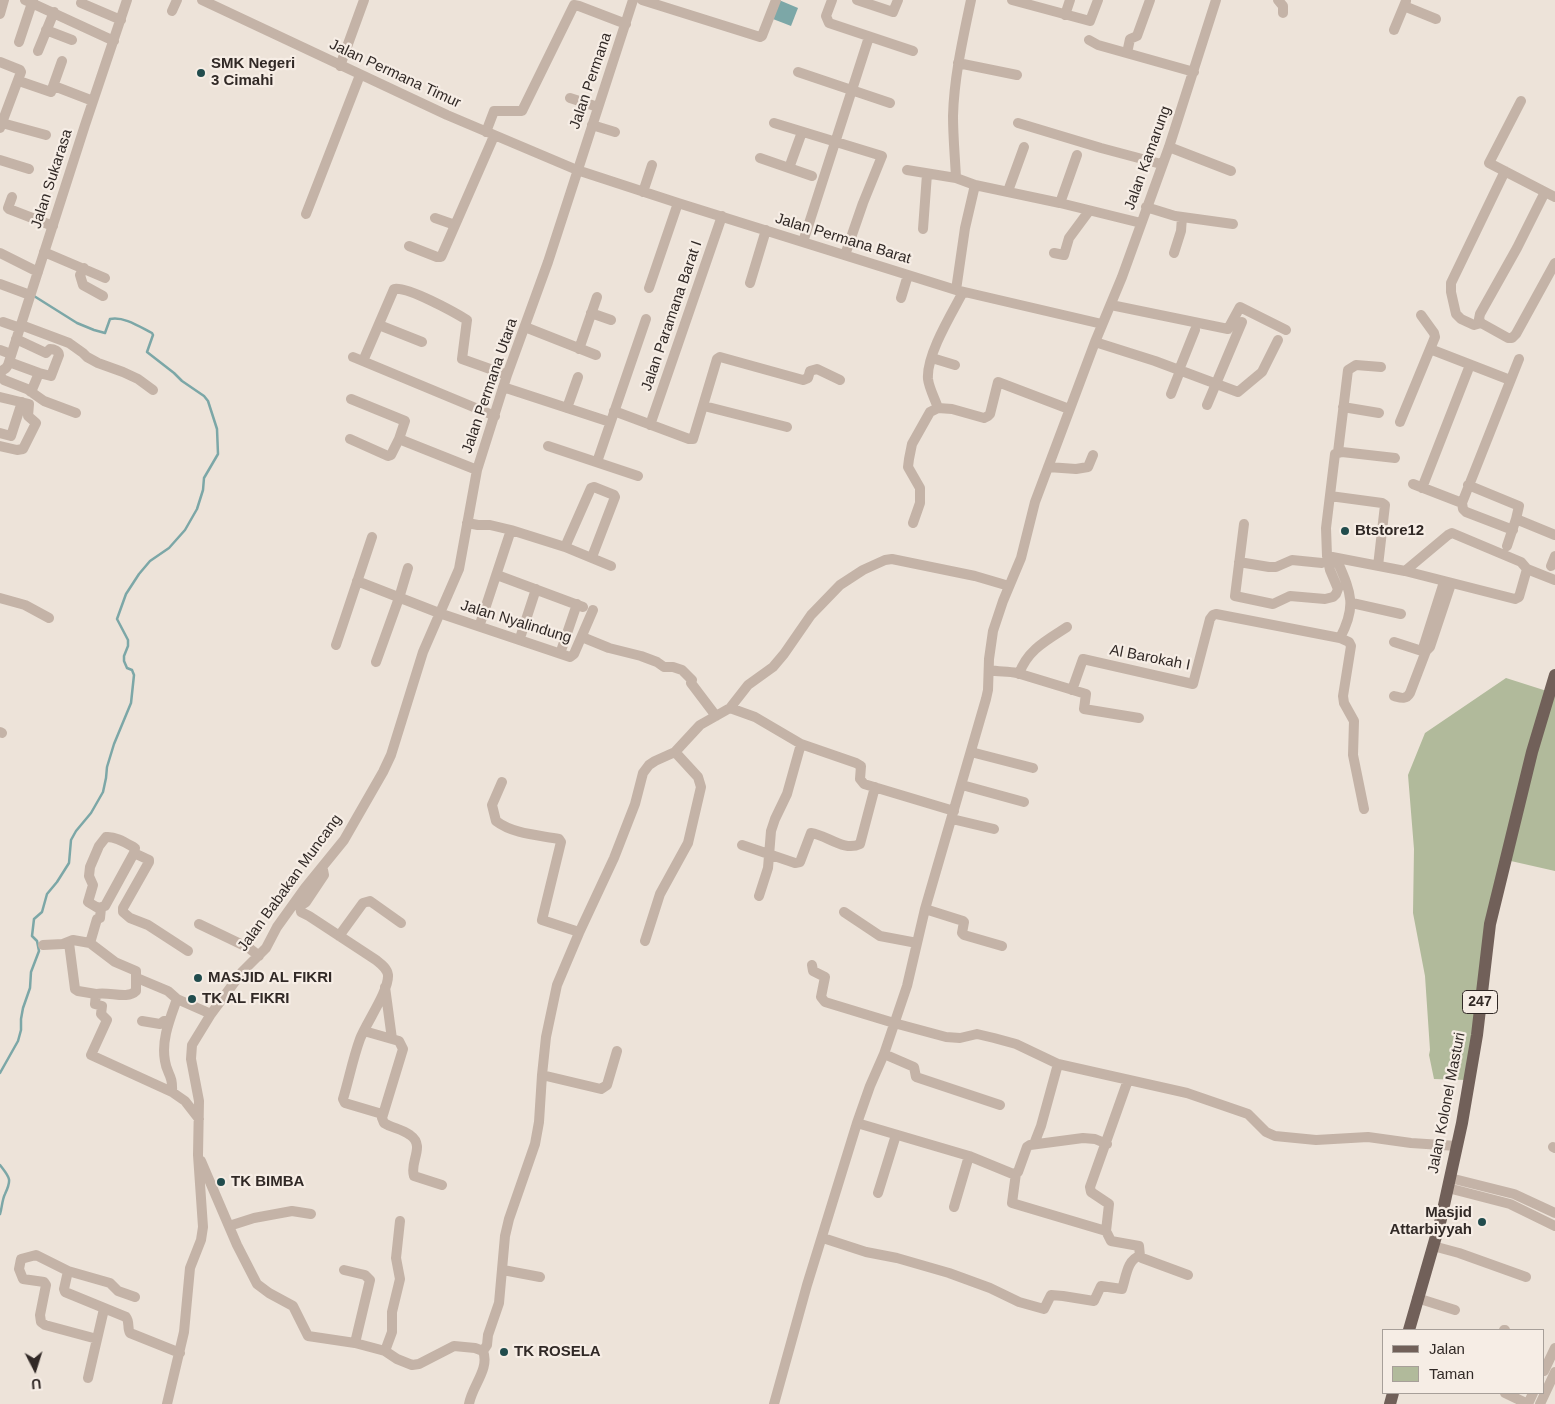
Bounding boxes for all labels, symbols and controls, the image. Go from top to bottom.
street label: Jalan Permana [566,30,616,132]
street label: Jalan Permana Timur [326,36,464,112]
place label: SMK Negeri 3 Cimahi [211,55,295,90]
marker: SMK Negeri 3 Cimahi [195,67,207,79]
street label: Jalan Kamarung [1121,104,1175,212]
street label: Jalan Sukarasa [27,127,77,231]
street label: Jalan Permana Barat [773,210,913,268]
street label: Jalan Paramana Barat I [638,239,706,393]
street label: Jalan Permana Utara [458,316,522,456]
place label: Btstore12 [1355,522,1424,540]
marker: Btstore12 [1339,525,1351,537]
street label: Jalan Nyalindung [458,597,574,647]
street label: Al Barokah I [1108,641,1192,675]
street label: Jalan Babakan Muncang [234,811,346,955]
place label: MASJID AL FIKRI [208,969,332,987]
marker: MASJID AL FIKRI [192,972,204,984]
place label: TK AL FIKRI [202,990,289,1008]
road number: 247 [1462,990,1498,1014]
marker: TK AL FIKRI [186,993,198,1005]
street label: Jalan Kolonel Masturi [1424,1031,1470,1175]
place label: TK BIMBA [231,1173,304,1191]
marker: TK BIMBA [215,1176,227,1188]
place label: Masjid Attarbiyyah [1389,1204,1472,1239]
marker: Masjid Attarbiyyah [1476,1216,1488,1228]
legend [1382,1329,1545,1394]
text: Jalan [1429,1340,1465,1357]
place label: TK ROSELA [514,1343,601,1361]
north arrow [10,1344,60,1394]
marker: TK ROSELA [498,1346,510,1358]
text: Taman [1429,1365,1474,1382]
text: U [31,1376,42,1392]

